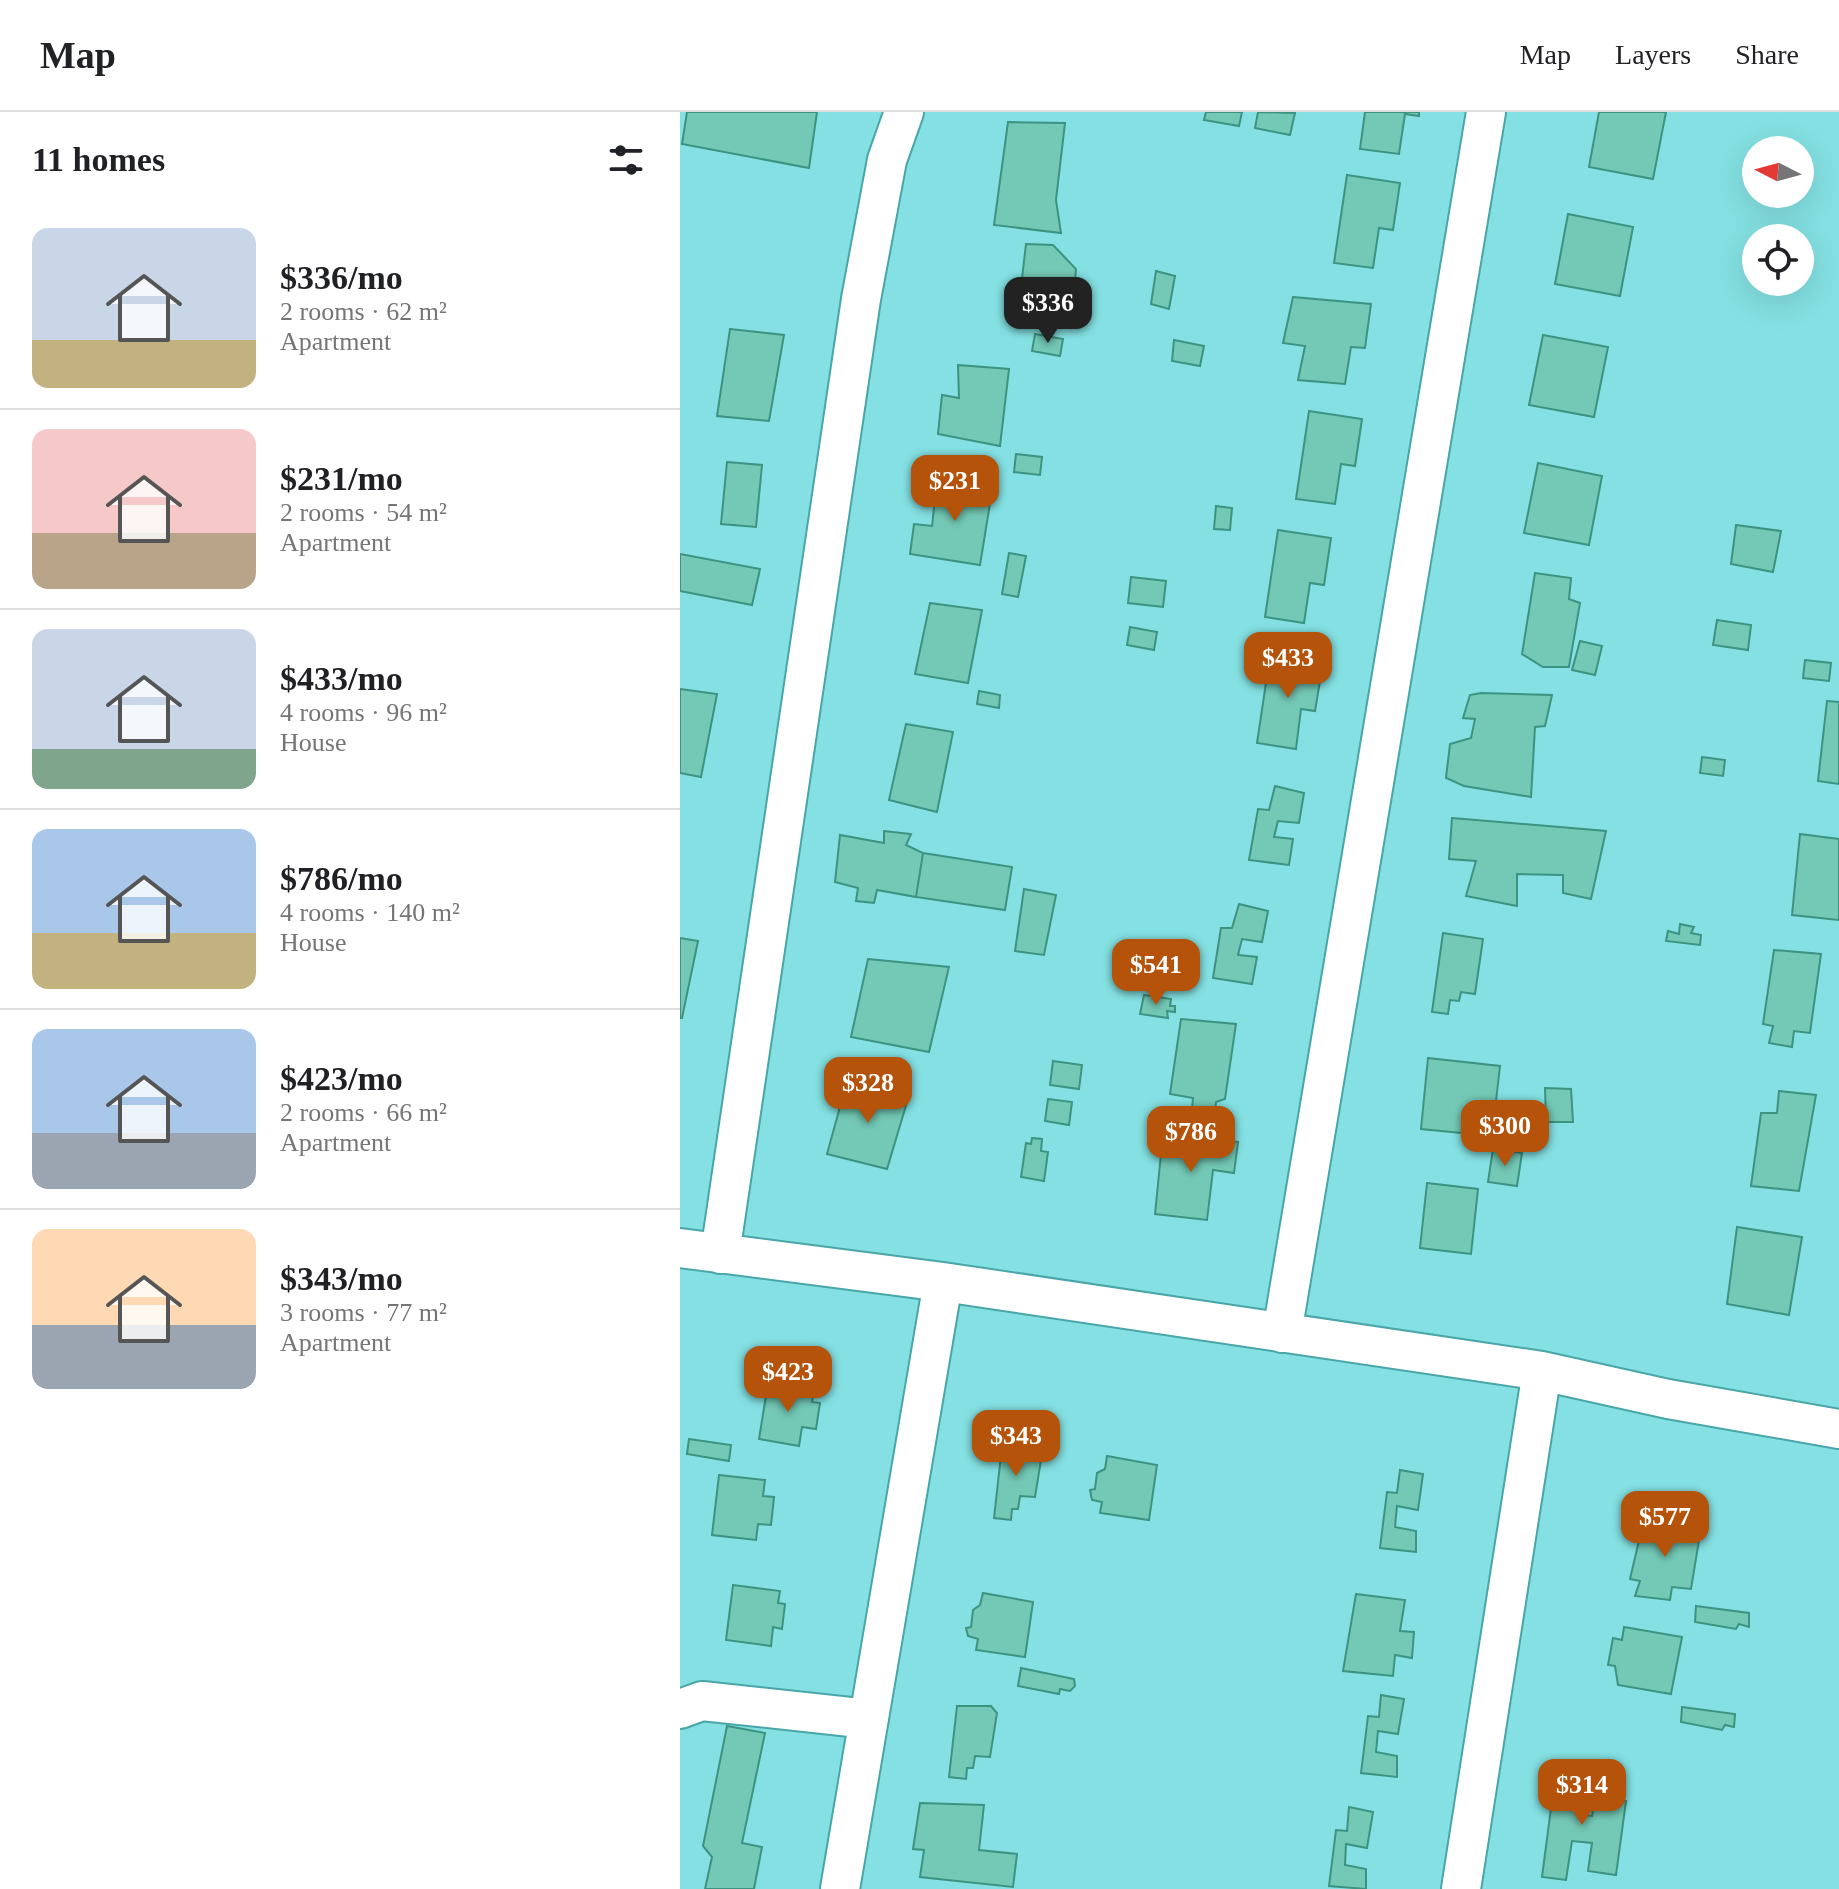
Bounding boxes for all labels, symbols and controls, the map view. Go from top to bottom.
text: Map [40,34,116,76]
text: Map [1520,39,1571,70]
text: Layers [1615,39,1691,70]
text: Share [1735,39,1799,70]
north arrow [1742,136,1814,208]
map controls [1742,136,1814,296]
icon: filters [604,138,648,182]
text: 11 homes [32,141,165,178]
button: locate [1742,224,1814,296]
text: $336/mo [280,259,403,296]
icon: home [96,260,192,356]
pin: $336 [1001,277,1095,345]
text: $336 [1022,288,1074,317]
text: 2 rooms · 62 m² [280,297,447,326]
text: Apartment [280,327,391,356]
pin: $231 [908,455,1002,523]
text: $231/mo [280,460,403,497]
icon: home [96,461,192,557]
text: $231 [929,466,981,495]
text: 2 rooms · 54 m² [280,498,447,527]
text: Apartment [280,528,391,557]
pin: $433 [1241,632,1335,700]
text: $433 [1262,643,1314,672]
text: $433/mo [280,660,403,697]
icon: home [96,661,192,757]
text: 4 rooms · 96 m² [280,698,447,727]
text: House [280,728,346,757]
text: $786/mo [280,860,403,897]
icon: home [96,861,192,957]
text: 4 rooms · 140 m² [280,898,460,927]
text: House [280,928,346,957]
pin: $541 [1109,939,1203,1007]
text: $541 [1130,950,1182,979]
pin: $328 [821,1057,915,1125]
text: $423/mo [280,1060,403,1097]
icon: home [96,1061,192,1157]
text: $328 [842,1068,894,1097]
text: 2 rooms · 66 m² [280,1098,447,1127]
pin: $300 [1458,1100,1552,1168]
pin: $786 [1144,1106,1238,1174]
text: $300 [1479,1111,1531,1140]
text: $786 [1165,1117,1217,1146]
text: Apartment [280,1128,391,1157]
text: $343/mo [280,1260,403,1297]
icon: home [96,1261,192,1357]
text: 3 rooms · 77 m² [280,1298,447,1327]
text: Apartment [280,1328,391,1357]
pin: $423 [741,1346,835,1414]
text: $423 [762,1357,814,1386]
pin: $343 [969,1410,1063,1478]
text: $343 [990,1421,1042,1450]
pin: $577 [1618,1491,1712,1559]
text: $577 [1639,1502,1691,1531]
pin: $314 [1535,1759,1629,1827]
text: $314 [1556,1770,1608,1799]

